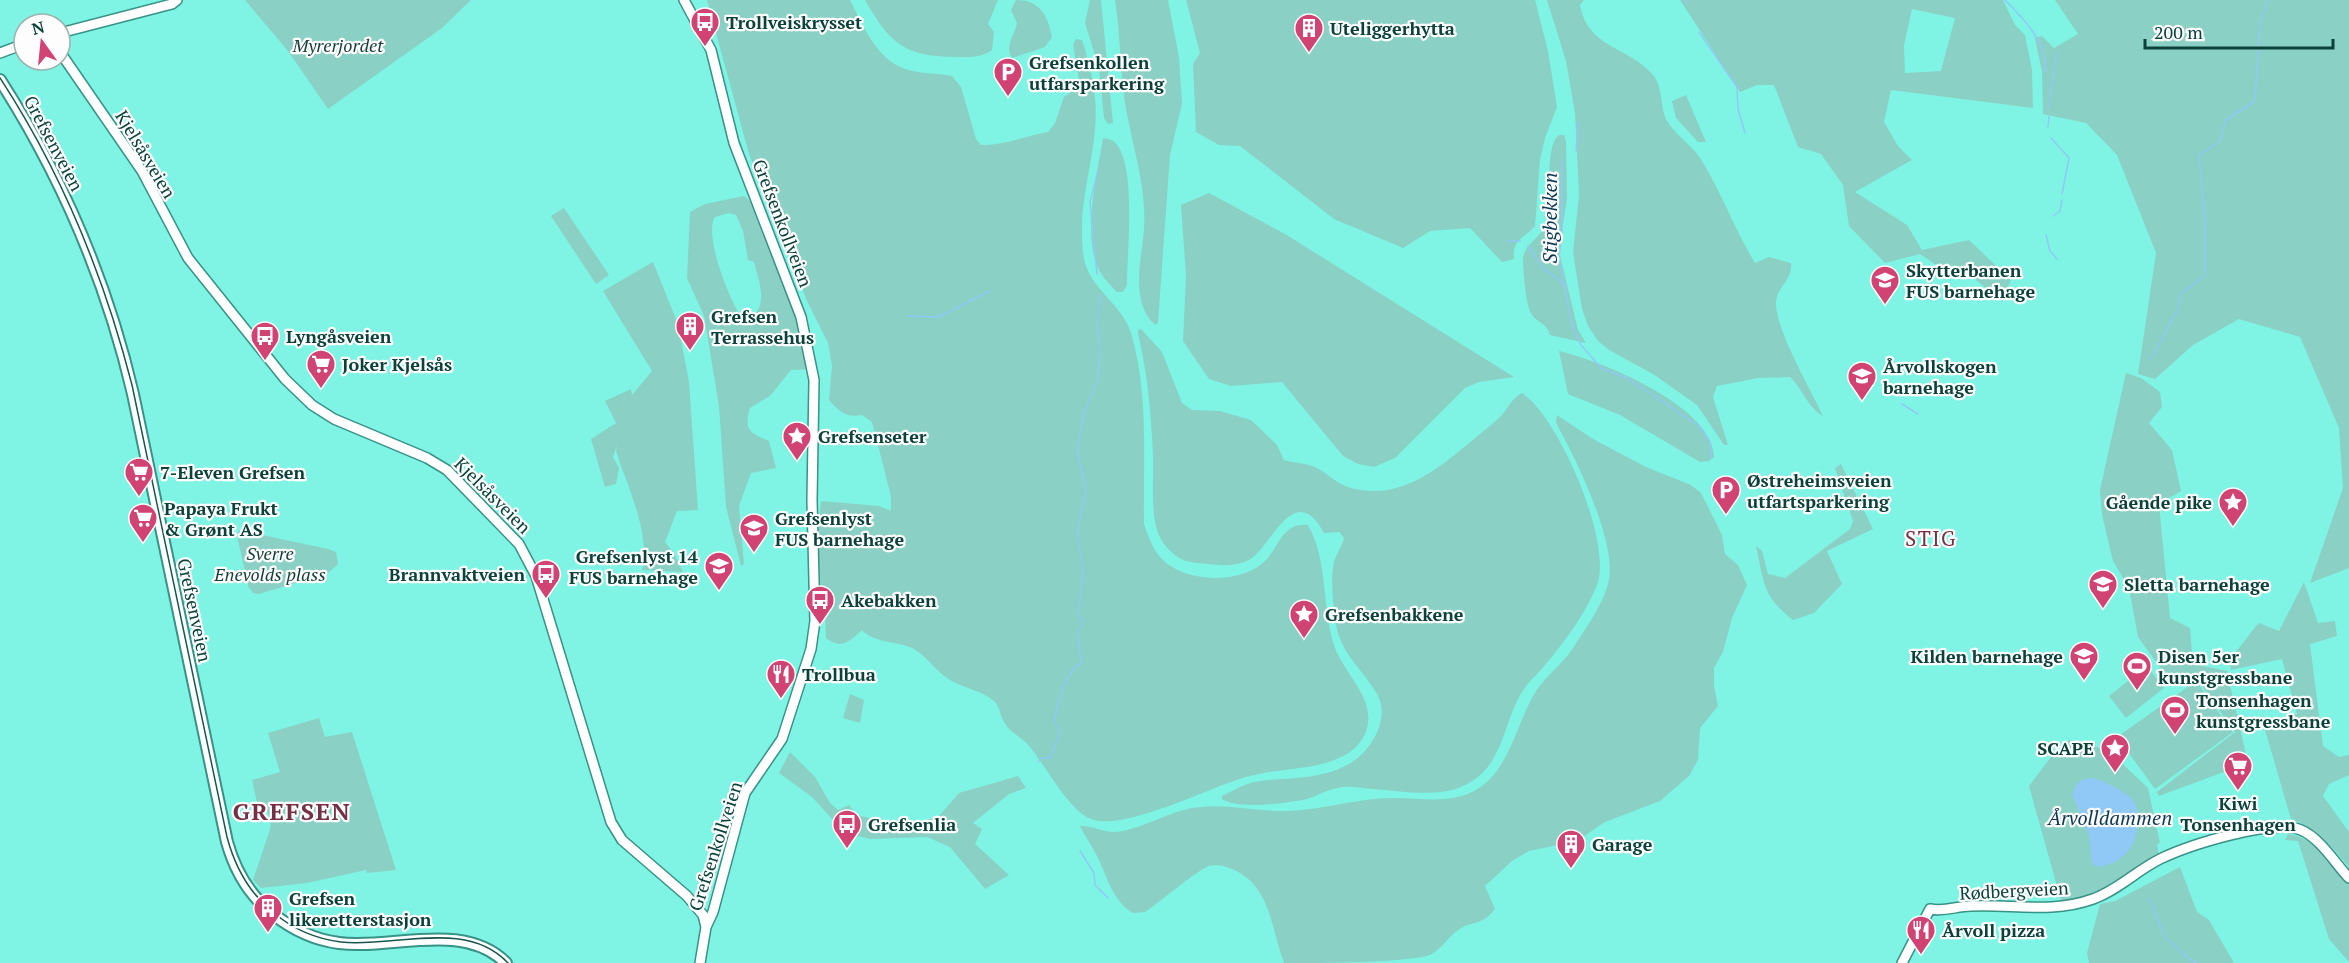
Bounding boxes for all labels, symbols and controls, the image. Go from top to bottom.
bus stop icon: Trollveiskrysset [689,6,721,48]
place label: Trollveiskrysset [726,10,862,34]
north arrow [12,12,72,72]
building icon: Uteliggerhytta [1293,12,1325,54]
scale bar [2145,12,2332,50]
text: N [29,15,47,40]
place label: Uteliggerhytta [1330,16,1455,40]
text: 200 m [2154,20,2203,44]
park label: Myrerjordet [292,33,384,57]
place label: Grefsenkollen utfarsparkering [1029,50,1165,95]
parking icon: Grefsenkollen utfarsparkering [992,56,1024,98]
street label: Grefsenveien [19,91,89,195]
street label: Kjelsåsveien [110,105,182,203]
street label: Grefsenkollveien [748,156,818,291]
water label: Stigbekken [1536,172,1563,264]
place label: Skytterbanen FUS barnehage [1906,258,2035,303]
school or university icon: Skytterbanen FUS barnehage [1869,264,1901,306]
place label: Grefsen Terrassehus [711,304,814,349]
building icon: Grefsen Terrassehus [674,310,706,352]
bus stop icon: Lyngåsveien [249,320,281,362]
place label: Lyngåsveien [286,324,392,348]
supermarket icon: Joker Kjelsås [305,348,337,390]
place label: Joker Kjelsås [342,352,452,376]
place label: Årvollskogen barnehage [1882,354,1997,399]
school or university icon: Årvollskogen barnehage [1846,360,1878,402]
place icon: Grefsenseter [781,420,813,462]
place label: Grefsenseter [818,424,927,448]
street label: Kjelsåsveien [450,452,537,539]
supermarket icon: 7-Eleven Grefsen [123,456,155,498]
place label: 7-Eleven Grefsen [160,460,306,484]
place label: Østreheimsveien utfartsparkering [1747,468,1892,513]
parking icon: Østreheimsveien utfartsparkering [1710,474,1742,516]
place icon: Gående pike [2217,486,2249,528]
place label: Gående pike [2106,490,2212,514]
place label: Papaya Frukt & Grønt AS [164,496,278,541]
supermarket icon: Papaya Frukt & Grønt AS [127,502,159,544]
place label: Grefsenlyst FUS barnehage [775,506,904,551]
school or university icon: Grefsenlyst FUS barnehage [738,512,770,554]
district label: STIG [1905,524,1957,552]
park label: Sverre Enevolds plass [213,541,326,586]
place label: Grefsenlyst 14 FUS barnehage [569,544,699,589]
school or university icon: Grefsenlyst 14 FUS barnehage [703,550,735,592]
street label: Grefsenveien [172,556,218,664]
bus stop icon: Brannvaktveien [530,558,562,600]
place label: Brannvaktveien [389,562,525,586]
school or university icon: Sletta barnehage [2087,568,2119,610]
place label: Sletta barnehage [2124,572,2270,596]
bus stop icon: Akebakken [804,584,836,626]
place label: Akebakken [841,588,937,612]
place icon: Grefsenbakkene [1288,598,1320,640]
place label: Grefsenbakkene [1325,602,1464,626]
school or university icon: Kilden barnehage [2068,640,2100,682]
place label: Kilden barnehage [1910,644,2063,668]
place label: Disen 5er kunstgressbane [2158,644,2293,689]
sports icon: Disen 5er kunstgressbane [2121,650,2153,692]
restaurant icon: Trollbua [765,658,797,700]
place label: Trollbua [802,662,876,686]
place label: Tonsenhagen kunstgressbane [2196,688,2331,733]
sports icon: Tonsenhagen kunstgressbane [2159,694,2191,736]
place icon: SCAPE [2099,732,2131,774]
place label: SCAPE [2037,736,2094,760]
supermarket icon: Kiwi Tonsenhagen [2222,750,2254,792]
street label: Grefsenkollveien [683,778,747,914]
place label: Kiwi Tonsenhagen [2180,791,2296,836]
district label: GREFSEN [233,795,351,827]
water label: Årvolldammen [2047,804,2172,831]
bus stop icon: Grefsenlia [831,808,863,850]
place label: Grefsenlia [868,812,956,836]
building icon: Garage [1555,828,1587,870]
place label: Garage [1592,832,1653,856]
street label: Rødbergveien [1959,875,2070,905]
place label: Grefsen likeretterstasjon [289,886,432,931]
building icon: Grefsen likeretterstasjon [252,892,284,934]
restaurant icon: Årvoll pizza [1905,914,1937,956]
place label: Årvoll pizza [1942,918,2045,942]

